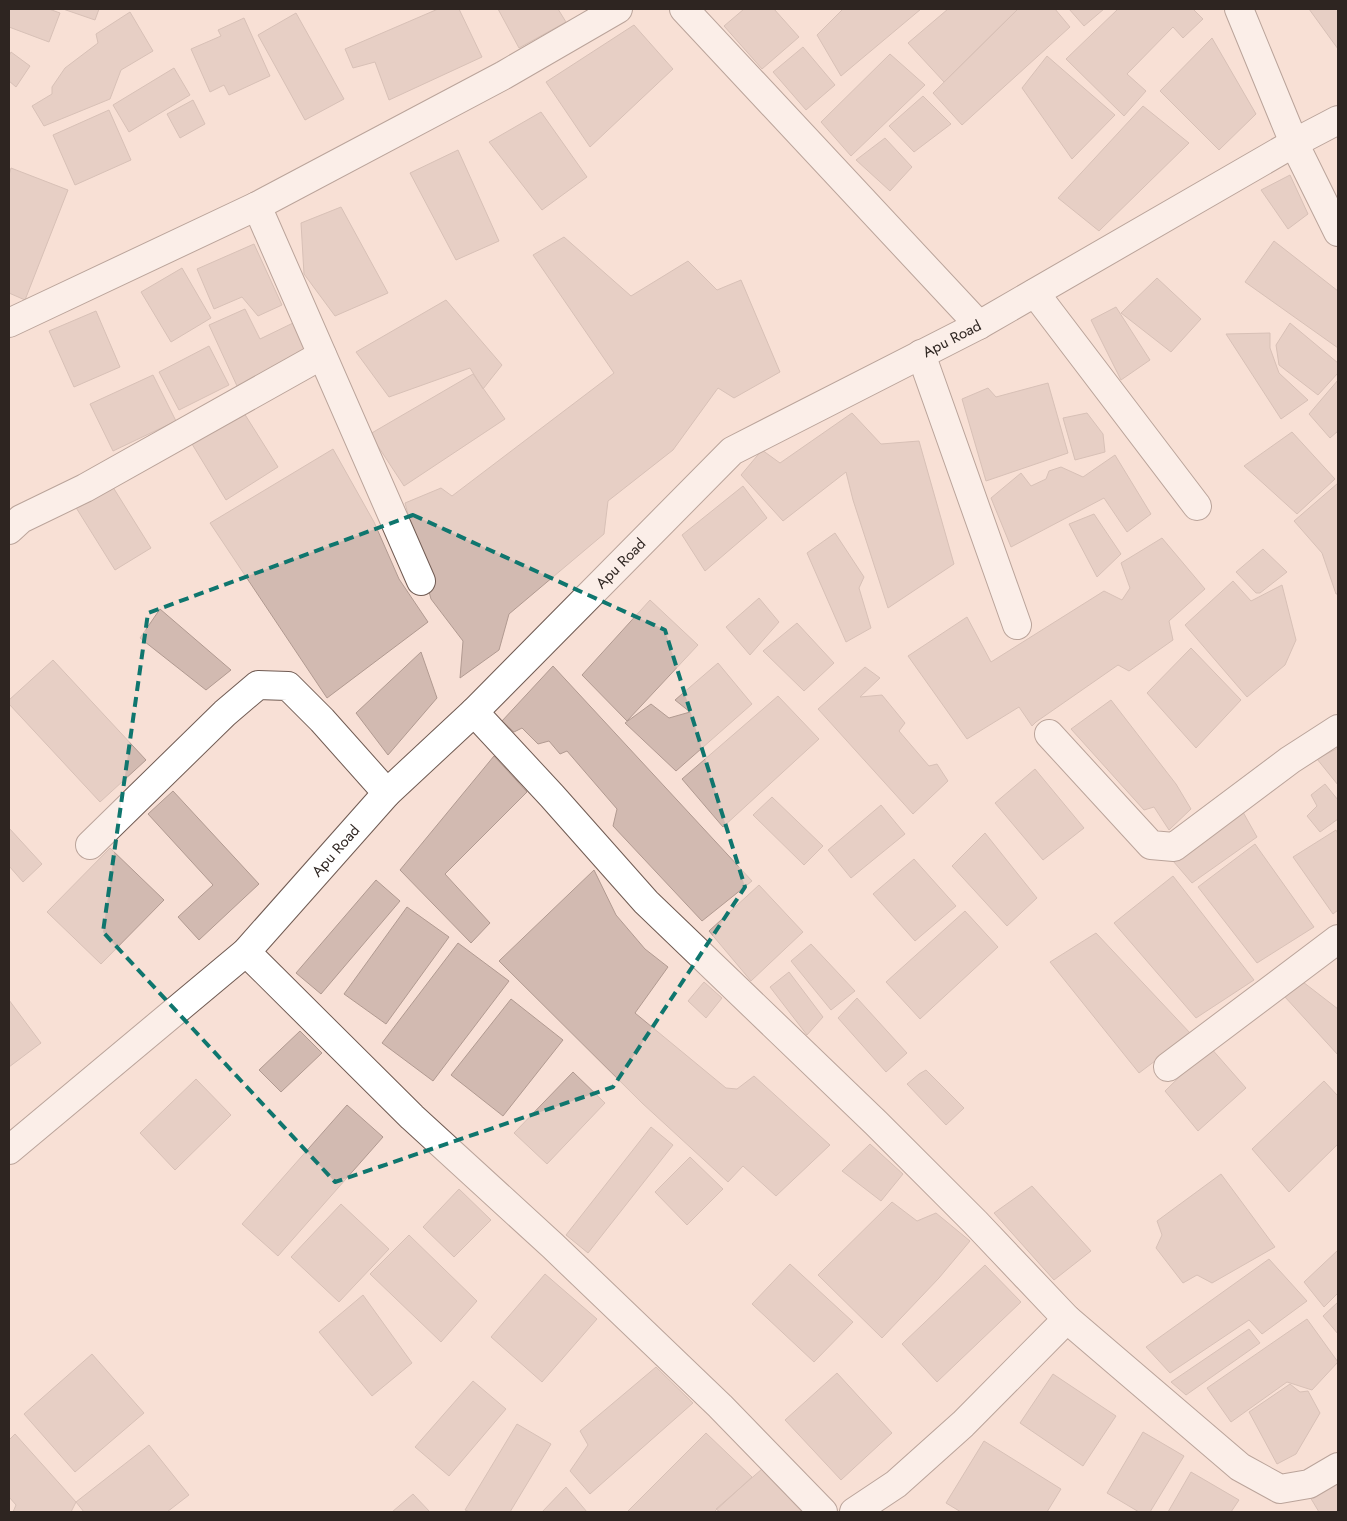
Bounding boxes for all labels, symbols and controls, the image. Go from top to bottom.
street label: Apu Road [919,315,985,363]
street label: Apu Road [591,533,651,594]
street label: Apu Road [306,820,365,882]

